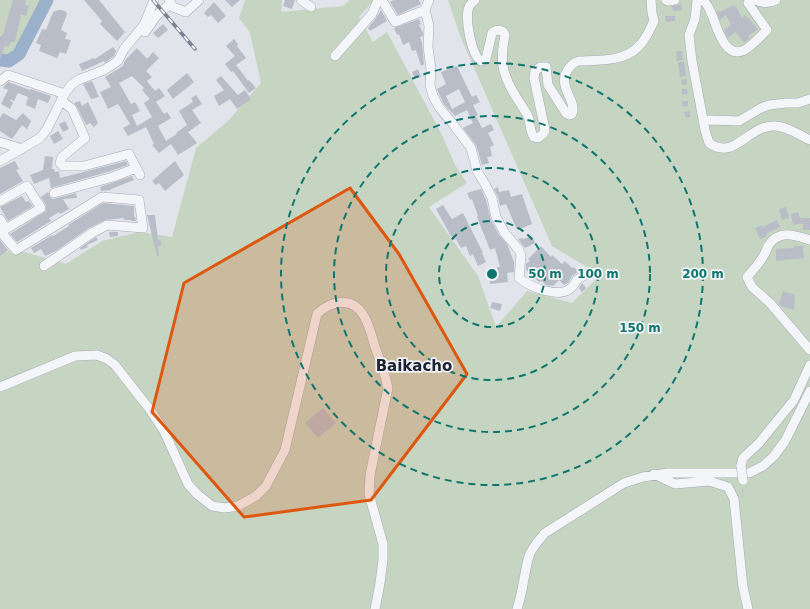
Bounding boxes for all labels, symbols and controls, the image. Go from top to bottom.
centre of rings [485,267,499,281]
text: 50 m [528,267,562,281]
text: 100 m [577,267,619,281]
text: 200 m [682,267,724,281]
text: 150 m [619,321,661,335]
district label: Baikacho [376,357,452,375]

